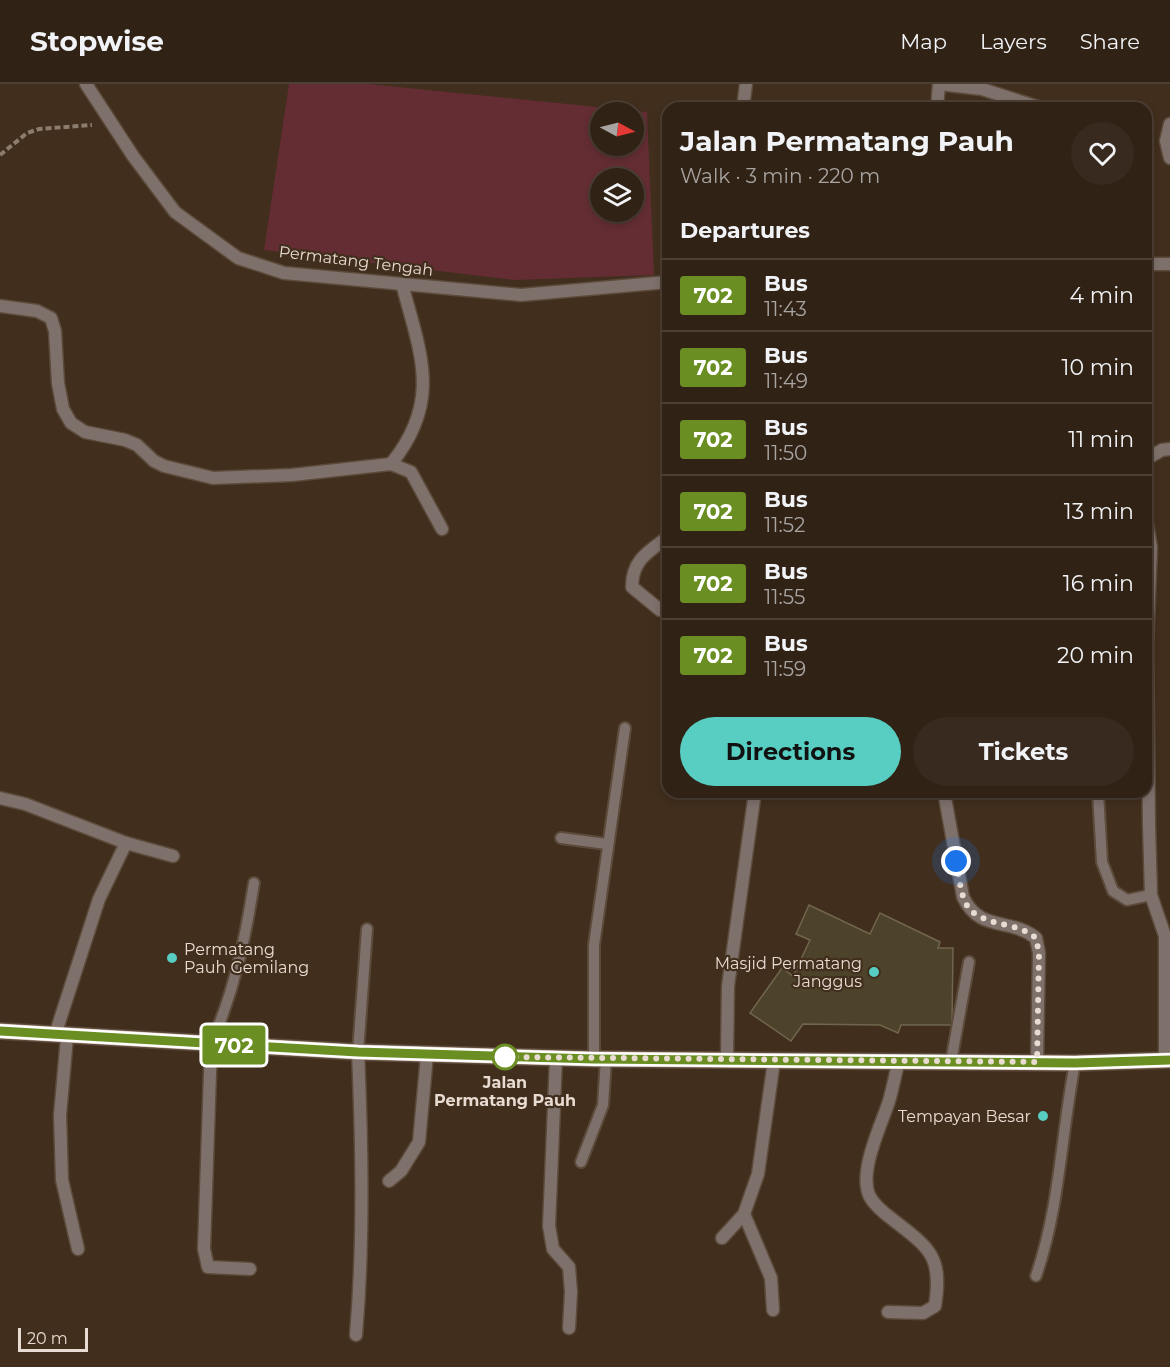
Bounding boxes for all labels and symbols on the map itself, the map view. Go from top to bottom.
north arrow [590,102,644,156]
street label: Permatang Tengah [278,242,434,280]
your location [941,846,971,876]
place label: Permatang Pauh Gemilang [184,940,309,977]
marker: Permatang Pauh Gemilang [165,951,179,965]
place label: Masjid Permatang Janggus [715,954,862,991]
marker: Masjid Permatang Janggus [867,965,881,979]
line badge: 702 [200,1026,268,1064]
marker: Jalan Permatang Pauh [492,1044,518,1070]
place label: Jalan Permatang Pauh [434,1073,576,1110]
place label: Tempayan Besar [898,1107,1031,1126]
marker: Tempayan Besar [1036,1109,1050,1123]
scale bar [18,1325,88,1352]

